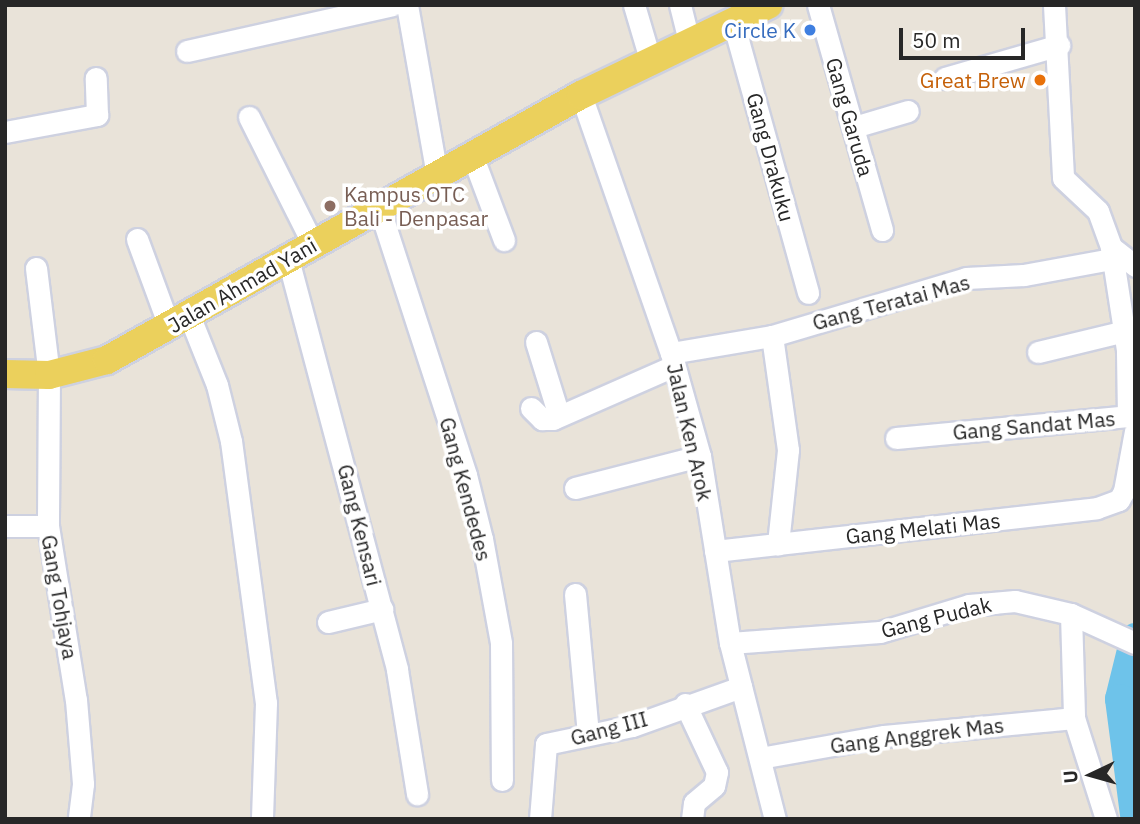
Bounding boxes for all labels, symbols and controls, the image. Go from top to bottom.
scale bar [902,14,1028,58]
place label: Circle K [724,17,796,43]
marker: Circle K [802,22,818,38]
text: 50 m [912,26,961,54]
street label: Gang Garuda [821,55,879,179]
place label: Great Brew [920,67,1026,93]
marker: Great Brew [1032,72,1048,88]
street label: Gang Drakuku [742,90,800,224]
place label: Kampus OTC Bali - Denpasar [344,181,488,231]
marker: Kampus OTC Bali - Denpasar [322,198,338,214]
street label: Jalan Ahmad Yani [163,232,321,338]
street label: Gang Teratai Mas [809,269,973,335]
street label: Jalan Ken Arok [662,361,718,503]
street label: Gang Sandat Mas [952,405,1116,445]
street label: Gang Kendedes [435,414,497,564]
street label: Gang Kensari [333,462,387,588]
street label: Gang Melati Mas [844,507,1002,549]
street label: Gang Tohjaya [37,533,83,661]
street label: Gang Pudak [878,591,994,643]
street label: Gang III [568,706,650,750]
street label: Gang Anggrek Mas [829,712,1005,758]
north arrow [1056,740,1126,810]
text: U [1058,769,1083,784]

